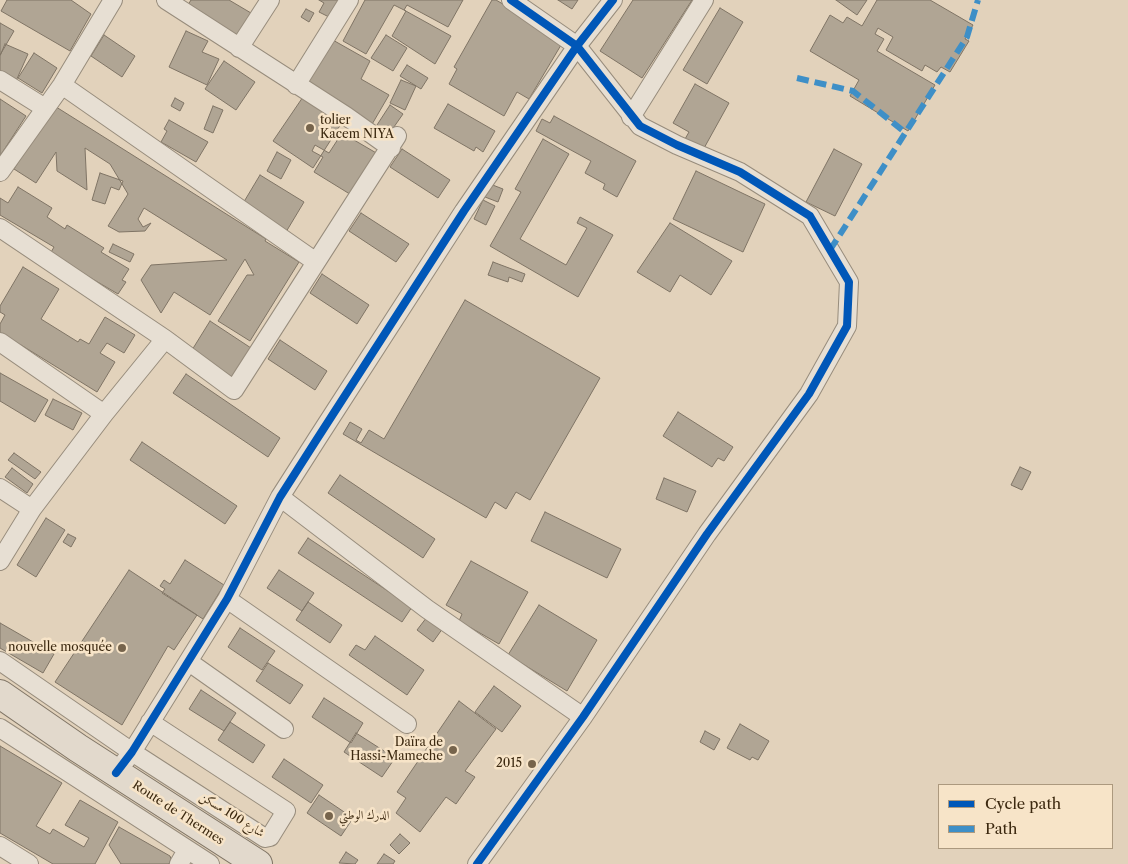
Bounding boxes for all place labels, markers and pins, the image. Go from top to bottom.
place label: tolier Kacem NIYA [320,114,394,142]
marker: tolier Kacem NIYA [304,122,316,134]
place label: nouvelle mosquée [8,641,112,655]
marker: nouvelle mosquée [116,642,128,654]
place label: Daïra de Hassi-Mameche [350,736,443,764]
marker: Daïra de Hassi-Mameche [447,744,459,756]
place label: 2015 [496,757,522,771]
marker: 2015 [526,758,538,770]
place label: الدرك الوطني [339,809,389,823]
marker: الدرك الوطني [323,810,335,822]

